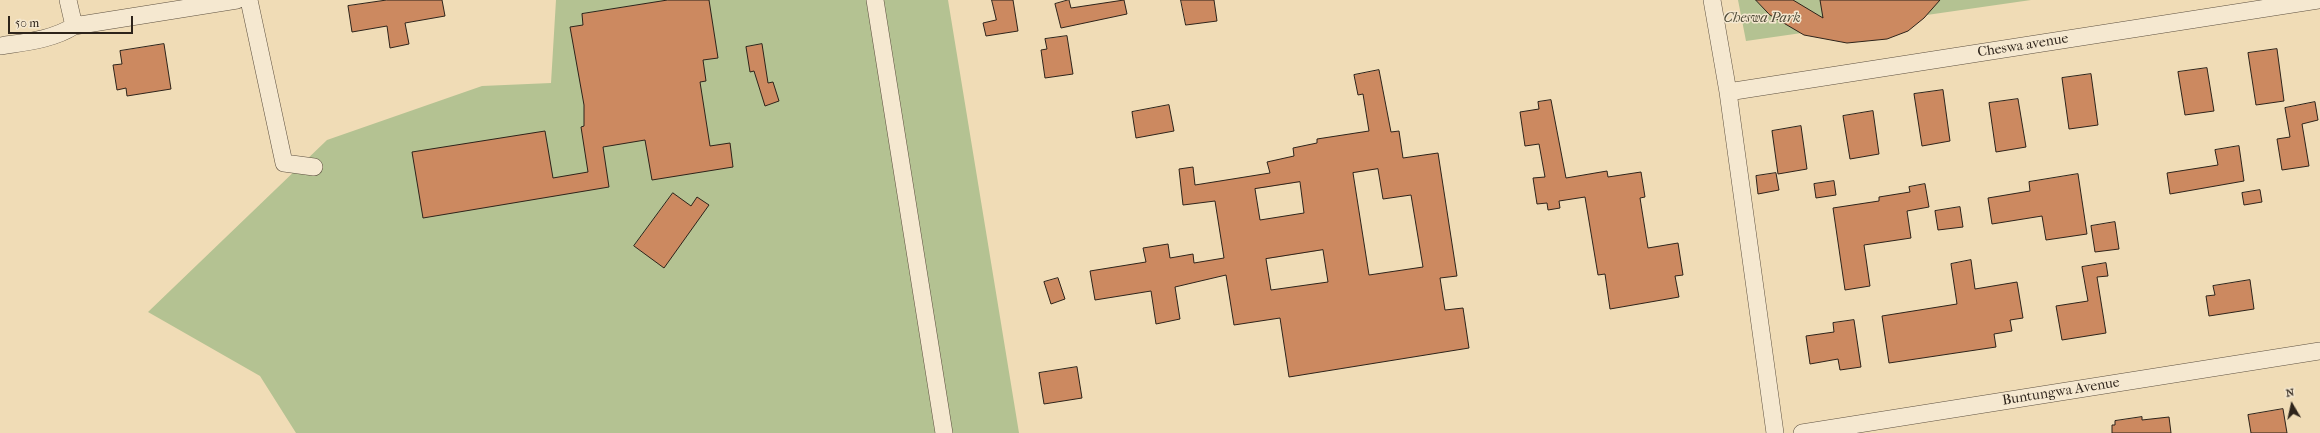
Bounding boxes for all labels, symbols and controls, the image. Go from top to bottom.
scale bar [10,8,135,34]
park label: Cheswa Park [1723,11,1801,27]
text: 50 m [15,16,39,30]
street label: Cheswa avenue [1976,31,2070,61]
street label: Buntungwa Avenue [2001,374,2121,410]
north arrow [2272,385,2312,425]
text: N [2285,386,2295,400]

